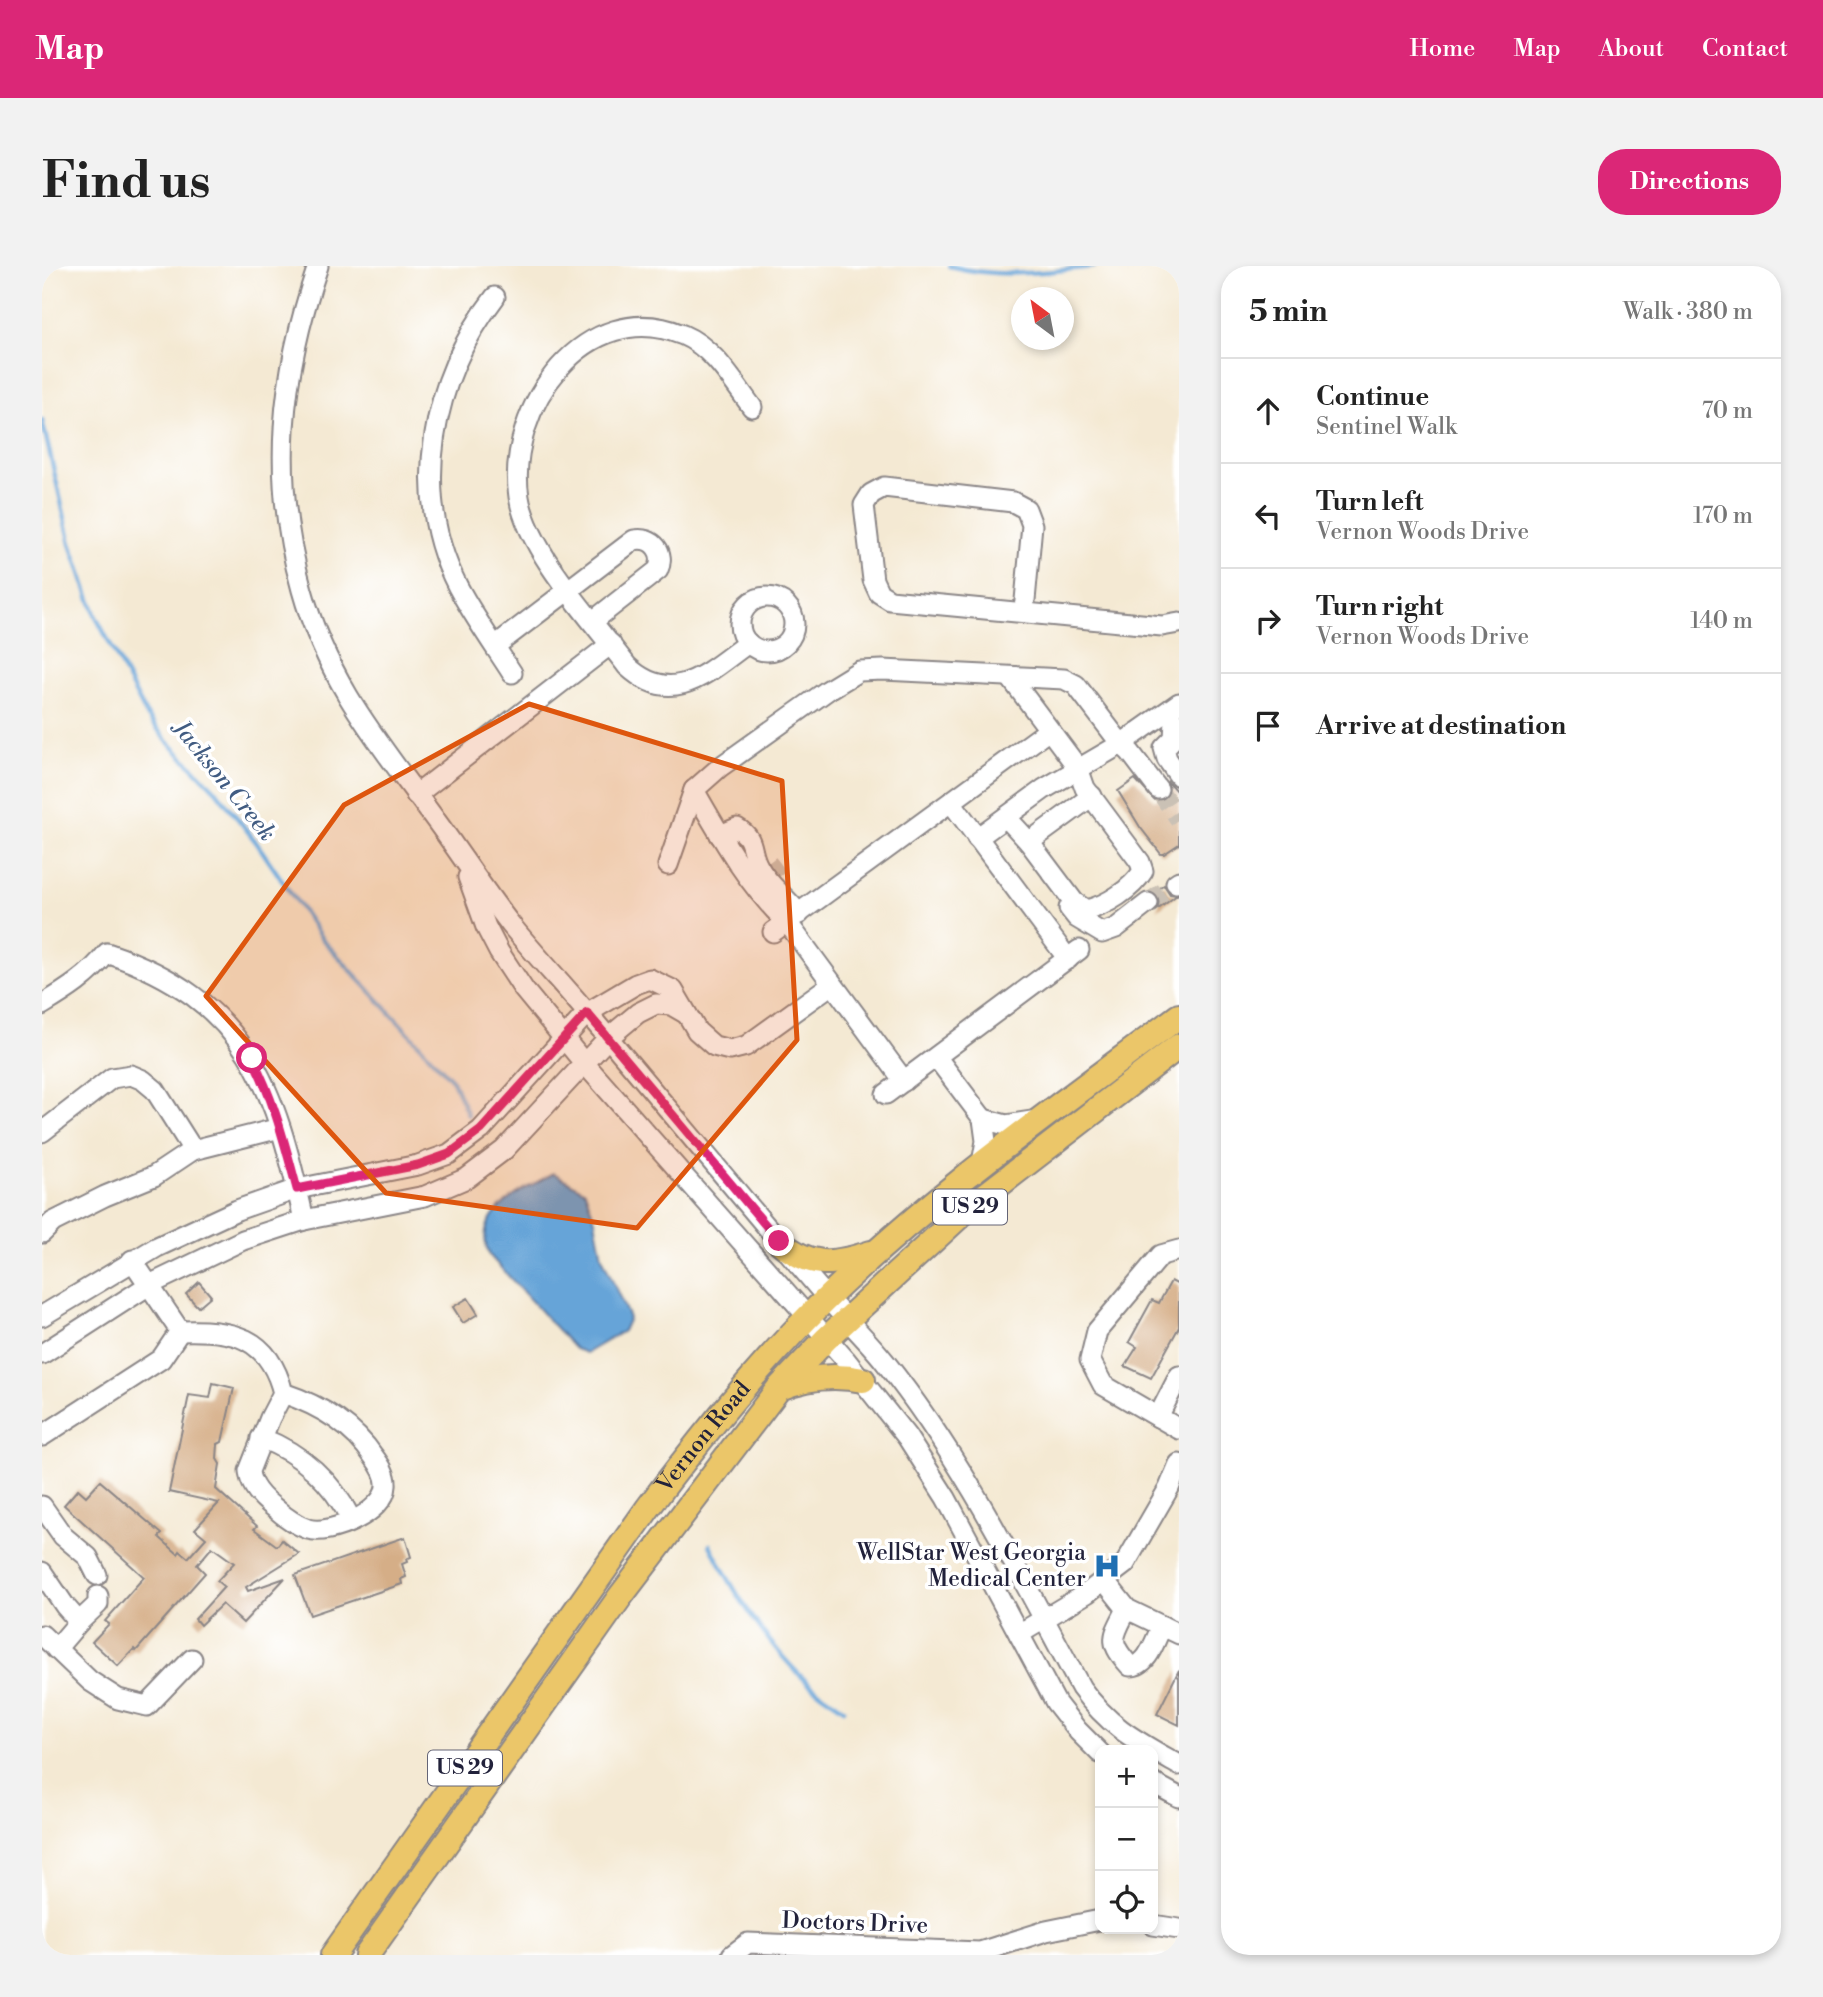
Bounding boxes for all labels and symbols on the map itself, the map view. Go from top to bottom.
north arrow [1011,287,1074,350]
water label: Jackson Creek [164,712,282,847]
route start [236,1042,267,1073]
road number: US 29 [933,1189,1007,1224]
route end [763,1225,794,1256]
street label: Vernon Road [650,1375,757,1499]
place label: WellStar West Georgia Medical Center [856,1539,1086,1593]
hospital icon: WellStar West Georgia Medical Center [1092,1551,1122,1581]
road number: US 29 [428,1750,502,1786]
street label: Doctors Drive [781,1906,929,1940]

